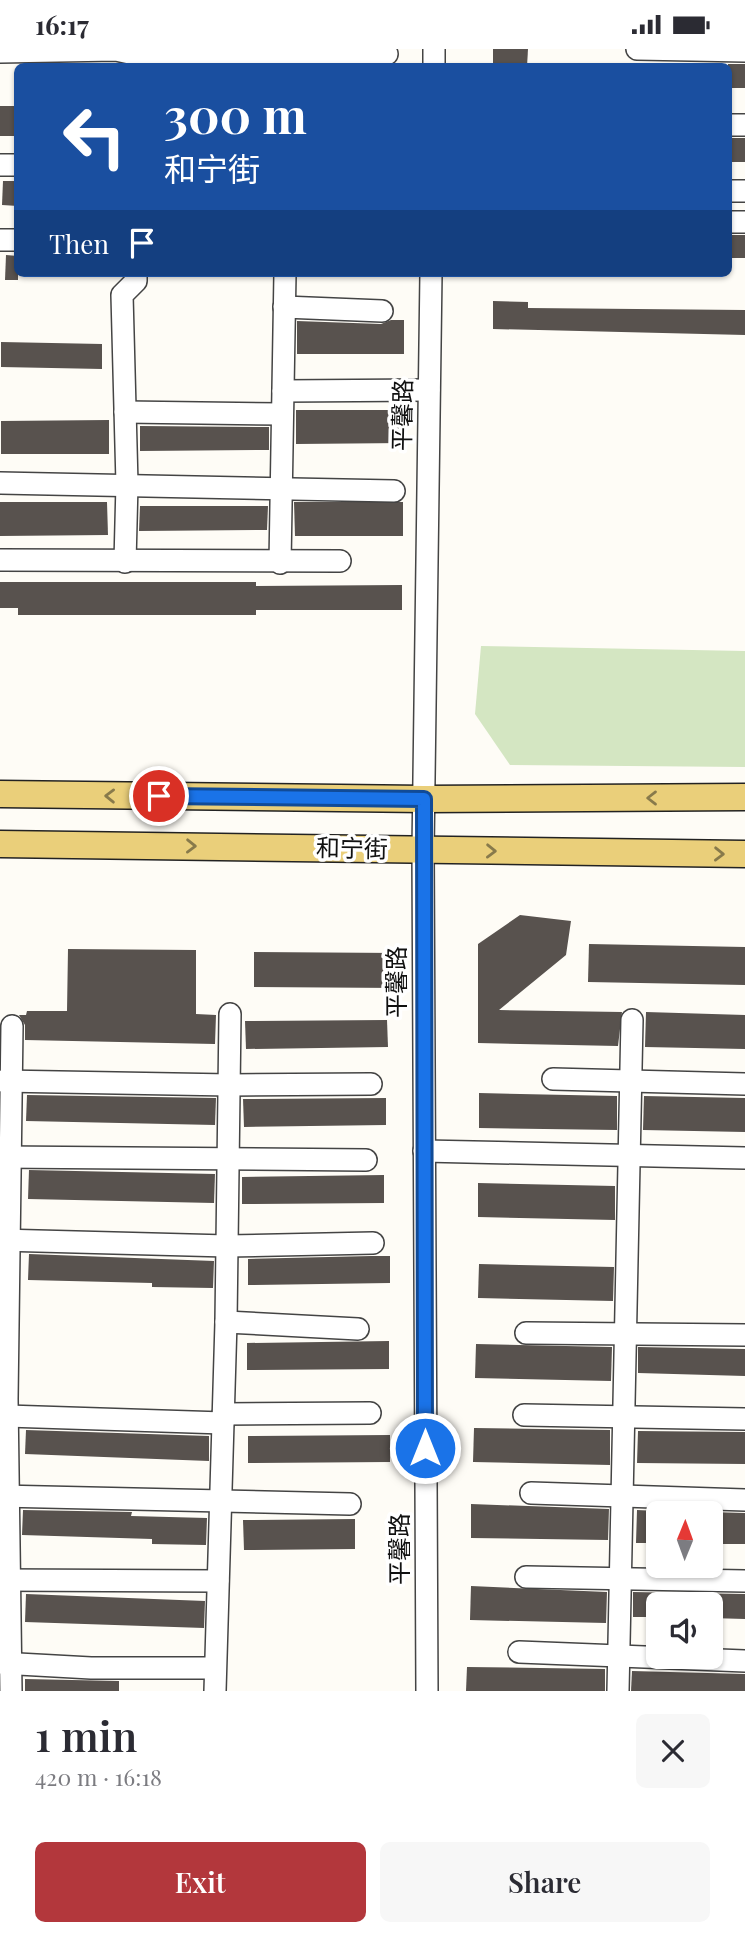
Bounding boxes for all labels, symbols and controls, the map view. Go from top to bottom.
text: 16:17 [35,7,89,42]
text: 300 m [164,81,307,146]
icon: left [49,91,140,182]
text: 和宁街 [164,146,260,189]
icon: arrive [123,224,161,262]
text: Then [49,226,109,261]
street label: 平馨路 [384,379,418,451]
pin [129,766,189,826]
icon: arrive [140,777,178,815]
one-way arrow [105,788,116,803]
one-way arrow [647,790,658,805]
street label: 和宁街 [316,830,388,864]
one-way arrow [185,839,196,854]
one-way arrow [486,843,497,858]
one-way arrow [714,846,724,862]
street label: 平馨路 [379,946,411,1018]
position arrow [388,1411,462,1485]
north arrow [646,1501,723,1579]
map controls [646,1501,723,1669]
street label: 平馨路 [382,1513,414,1585]
button: sound [646,1592,723,1669]
text: 1 min [35,1707,137,1763]
button: close [636,1714,710,1788]
text: 420 m · 16:18 [35,1761,162,1792]
button: Exit [35,1842,366,1922]
button: Share [380,1842,710,1922]

